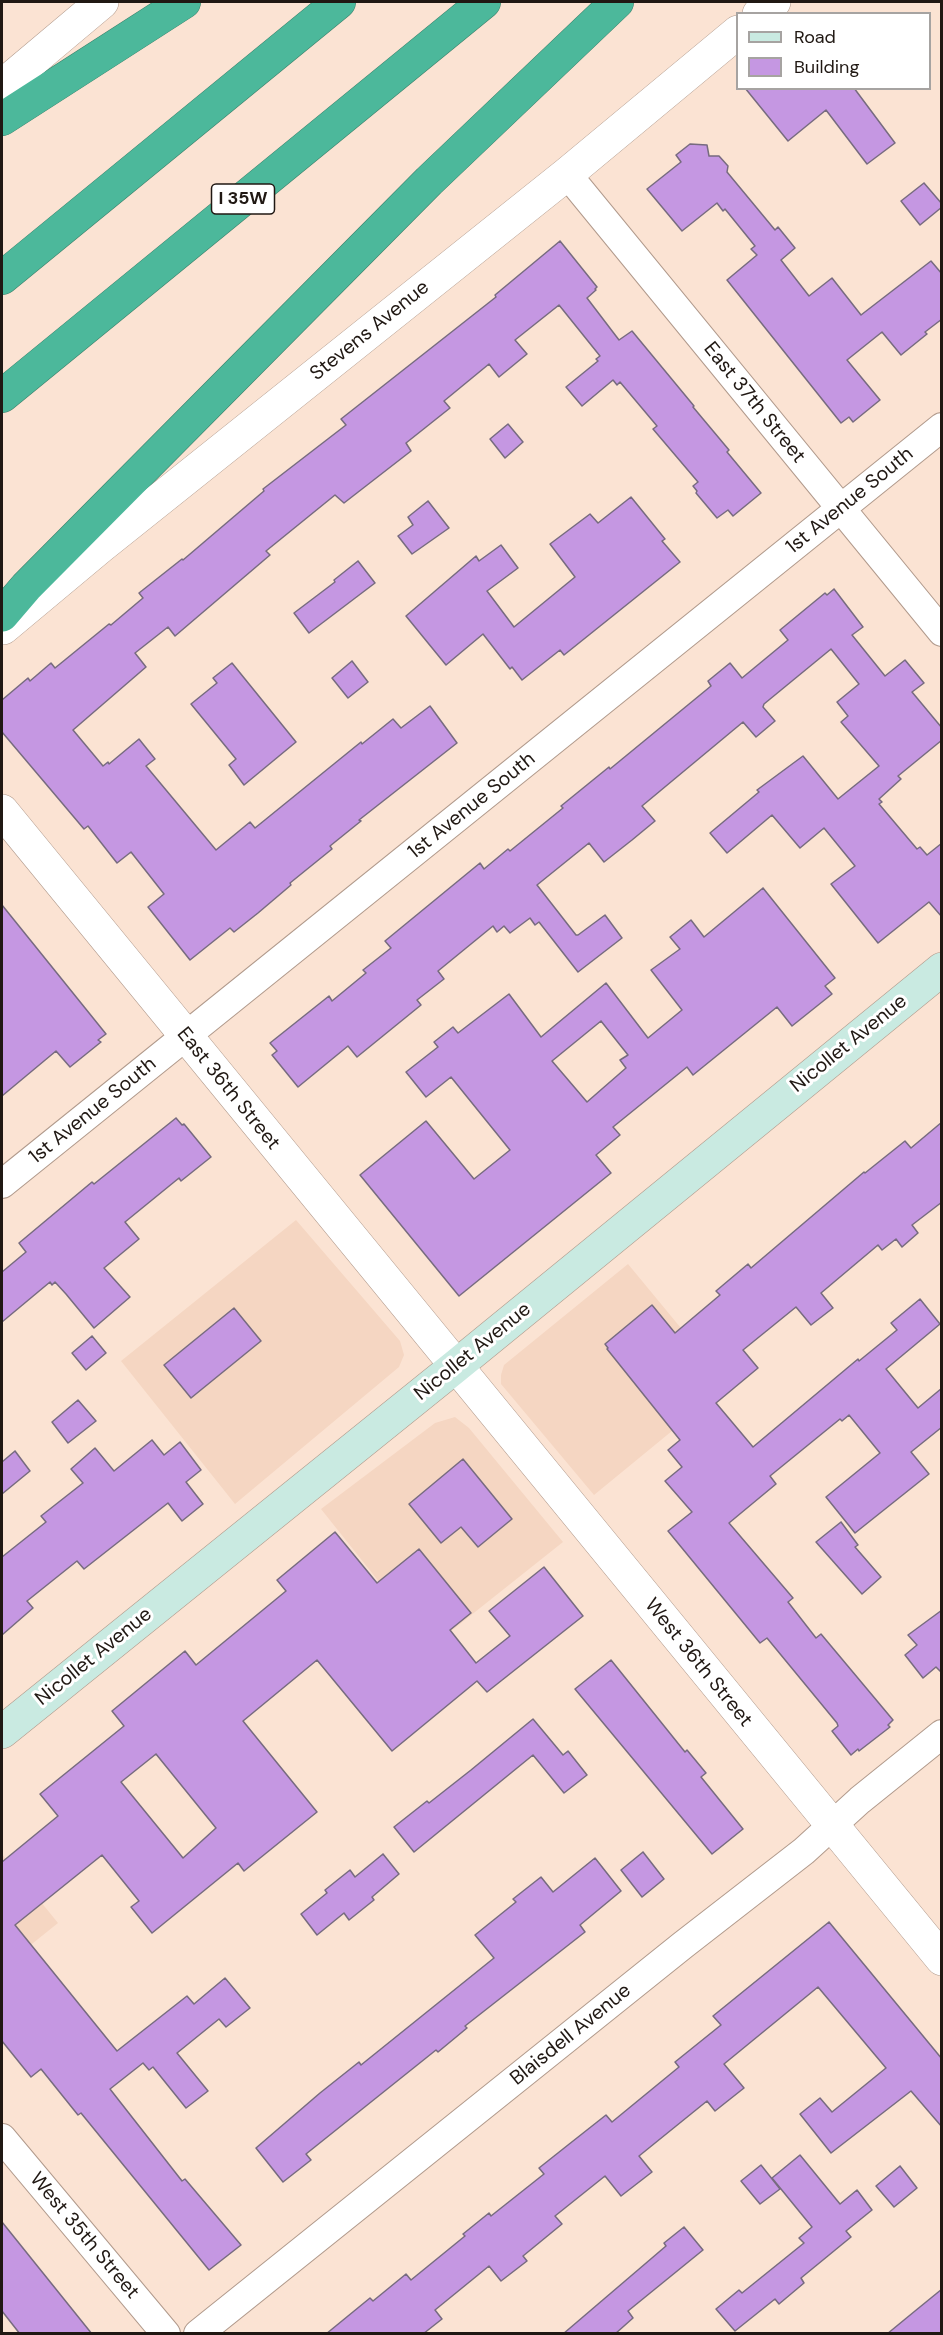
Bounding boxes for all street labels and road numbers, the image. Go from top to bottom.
road number: I 35W [212,184,274,214]
street label: Stevens Avenue [306,276,434,386]
street label: East 37th Street [698,338,810,468]
street label: 1st Avenue South [782,442,918,560]
street label: 1st Avenue South [404,747,540,865]
street label: Nicollet Avenue [786,990,912,1098]
street label: East 36th Street [171,1023,285,1155]
street label: 1st Avenue South [25,1052,161,1170]
street label: Nicollet Avenue [410,1298,536,1406]
street label: West 36th Street [639,1594,757,1732]
street label: Nicollet Avenue [31,1603,157,1711]
street label: Blaisdell Avenue [506,1979,636,2091]
street label: West 35th Street [24,2168,144,2304]

